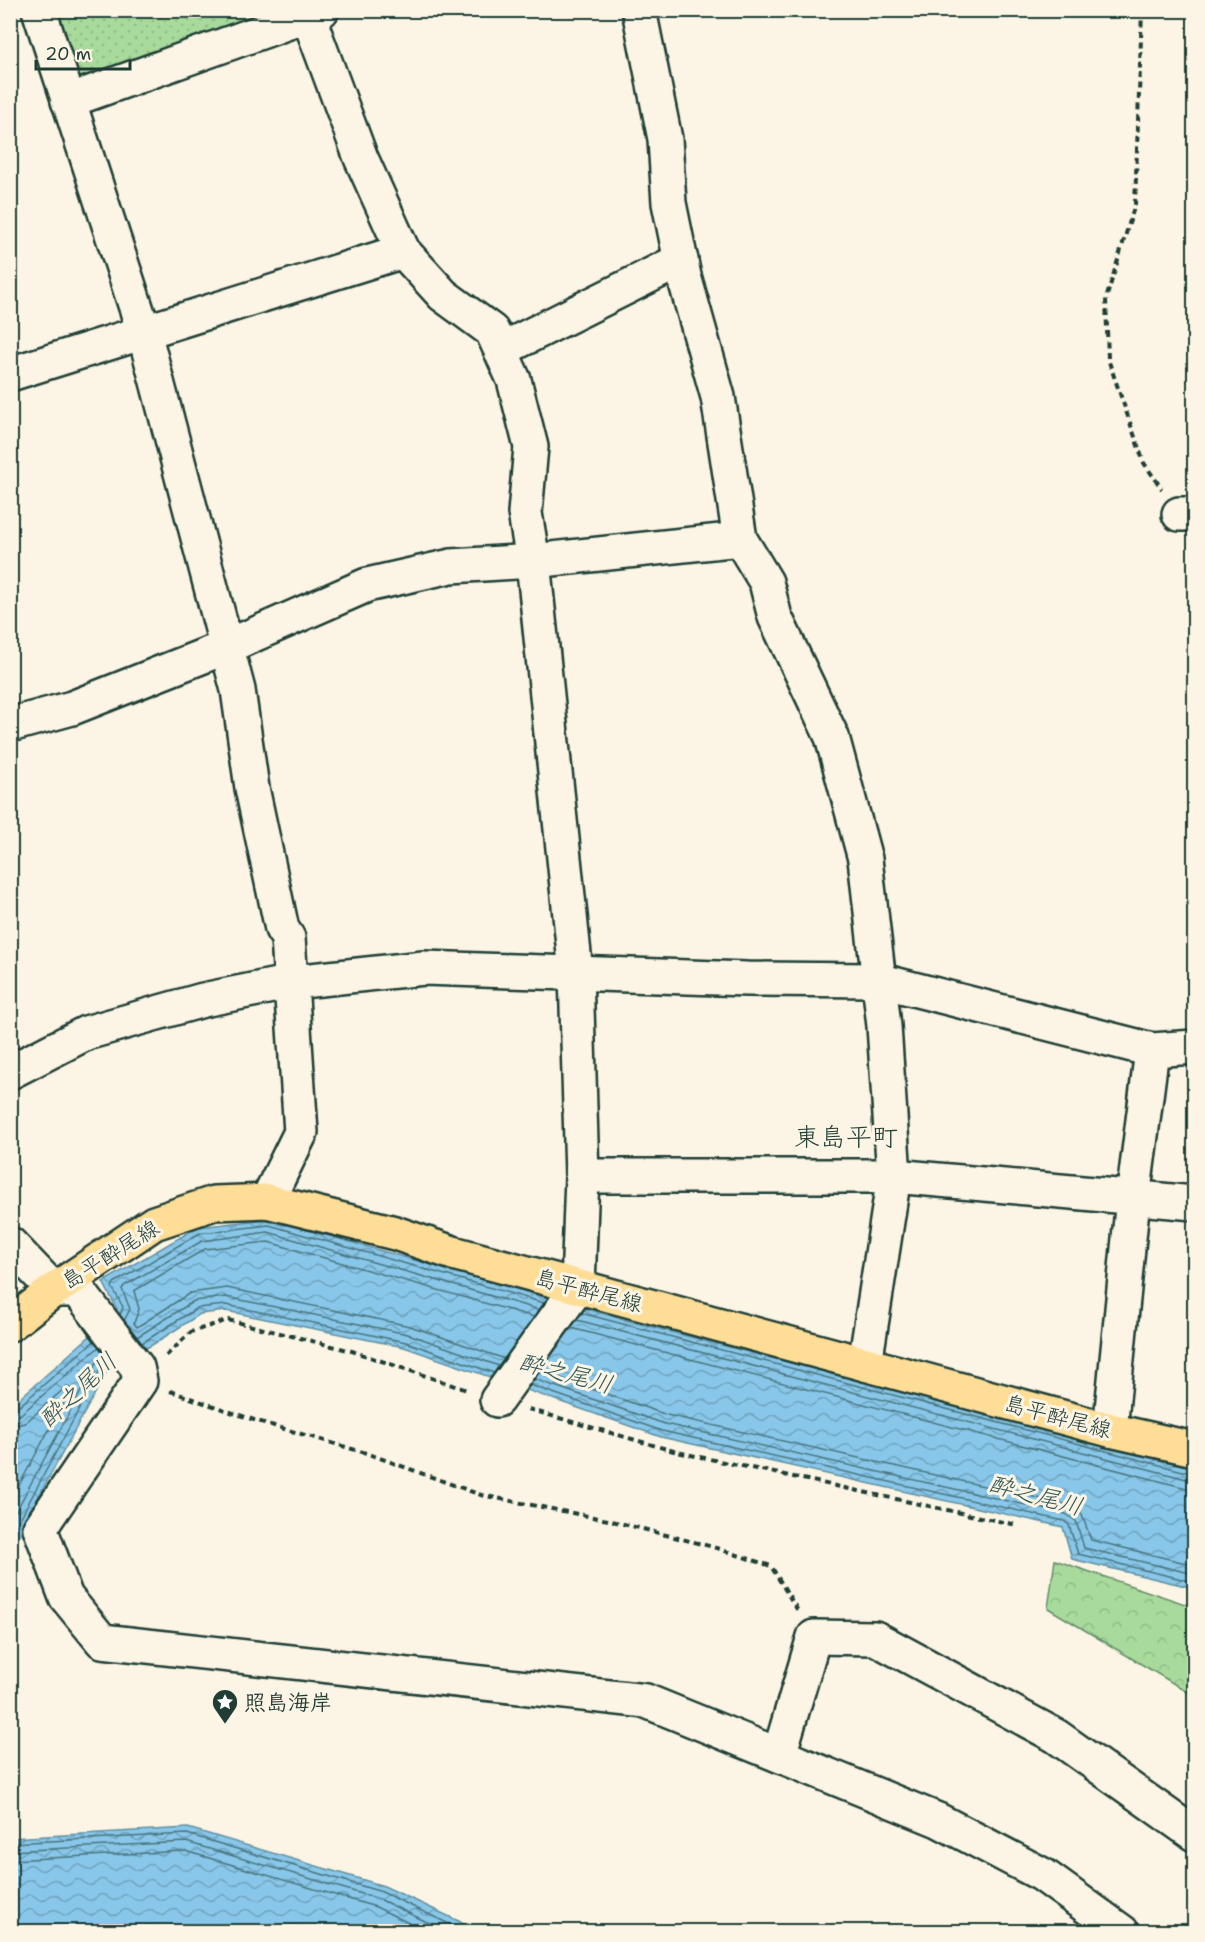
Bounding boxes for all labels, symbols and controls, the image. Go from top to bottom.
scale bar [36,33,130,71]
text: 20 m [45,42,91,66]
district label: 東島平町 [794,1119,898,1154]
street label: 島平酔尾線 [56,1213,165,1296]
street label: 島平酔尾線 [532,1262,646,1319]
water label: 酔之尾川 [515,1345,617,1401]
water label: 酔之尾川 [32,1346,124,1434]
street label: 島平酔尾線 [1001,1388,1115,1445]
water label: 酔之尾川 [985,1467,1087,1523]
place icon: 照島海岸 [210,1687,240,1725]
place label: 照島海岸 [244,1688,332,1717]

